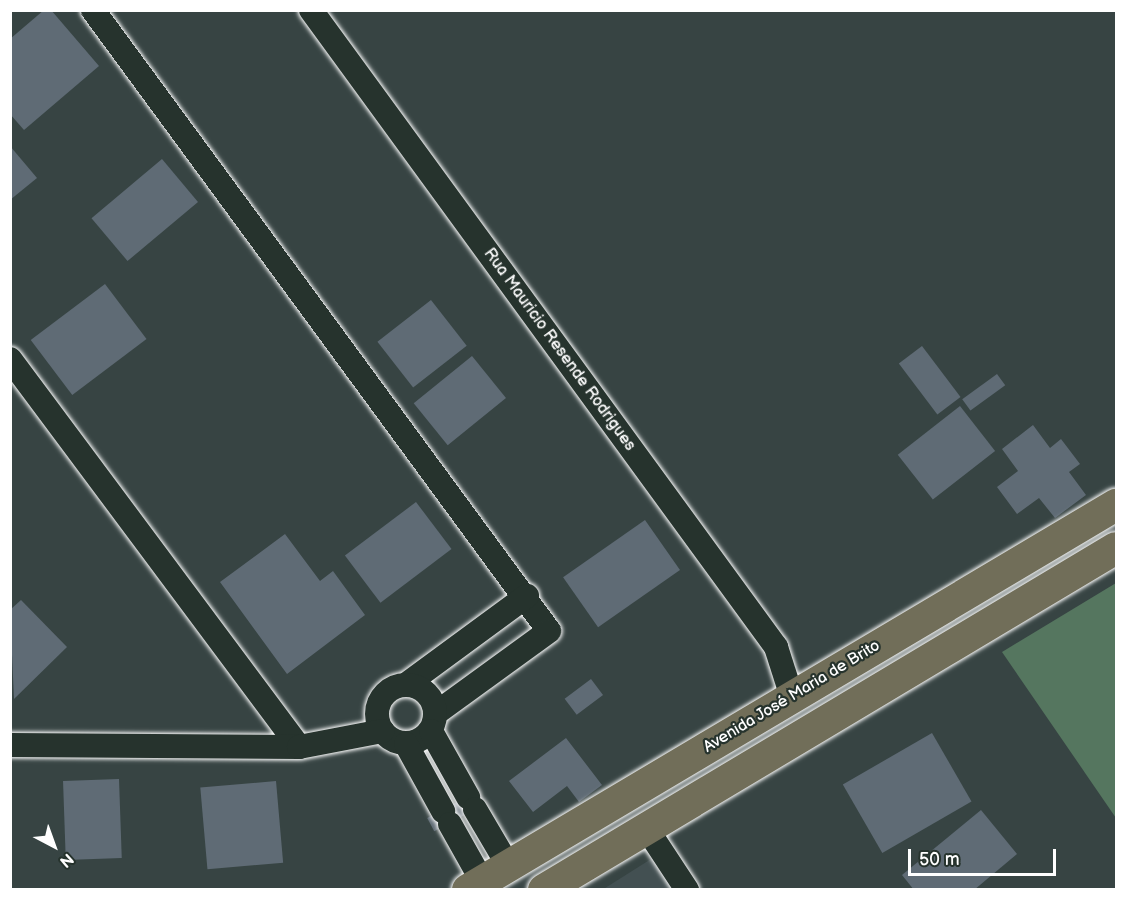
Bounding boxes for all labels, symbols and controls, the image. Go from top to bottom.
street label: Rua Mauricio Resende Rodrigues [479,245,639,455]
street label: Avenida José Maria de Brito [700,636,884,758]
north arrow [24,816,84,876]
scale bar [911,837,1060,875]
text: N [55,849,77,871]
text: 50 m [919,849,960,870]

